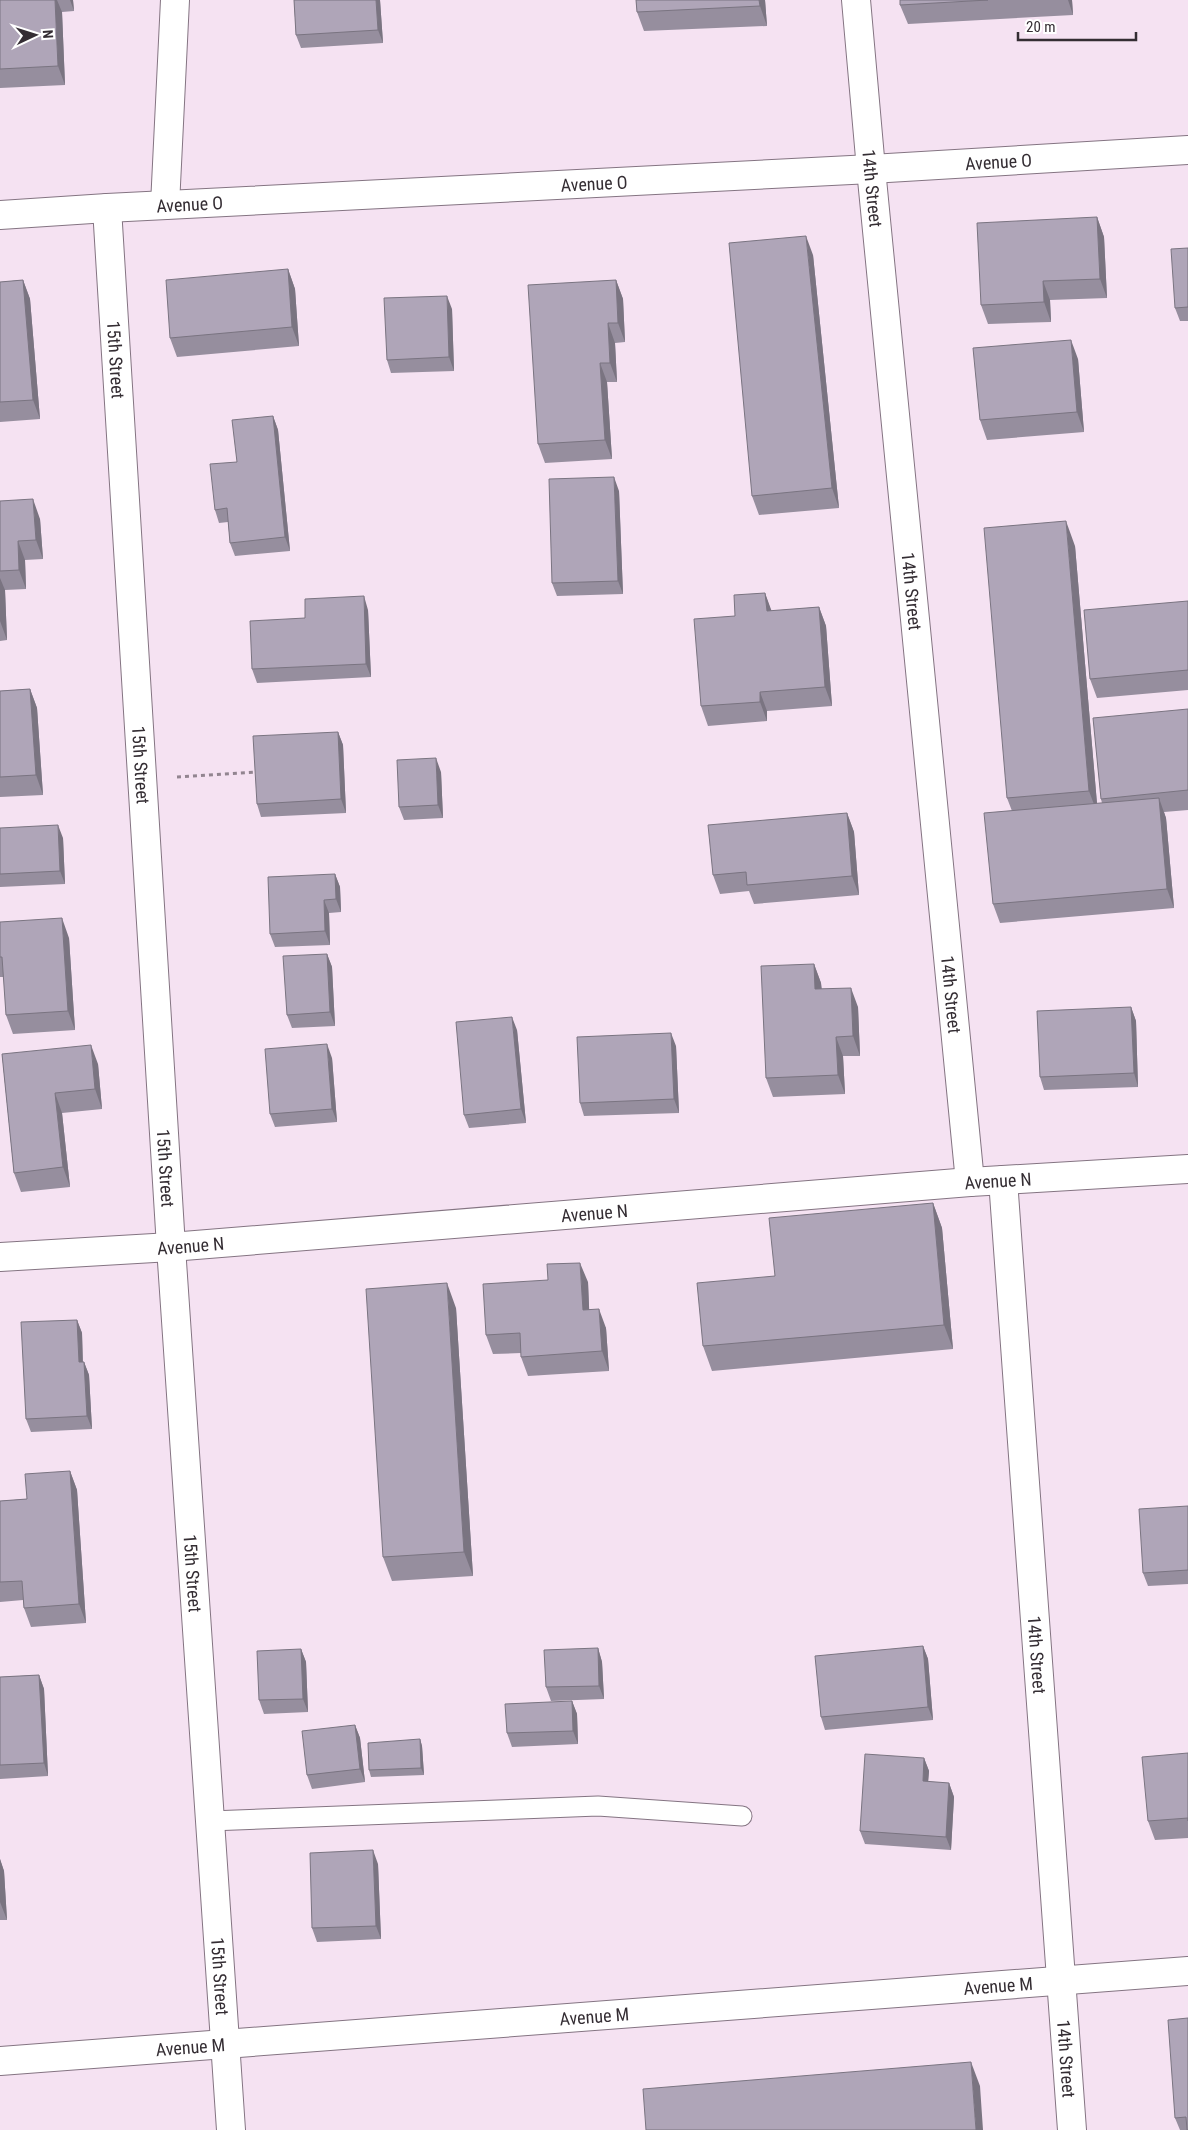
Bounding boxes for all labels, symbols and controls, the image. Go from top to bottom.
north arrow [10,10,60,60]
scale bar [1018,10,1136,42]
text: 20 m [1026,18,1056,36]
text: N [40,29,56,39]
street label: 14th Street [859,148,887,228]
street label: Avenue O [965,149,1033,174]
street label: Avenue O [560,171,628,195]
street label: Avenue O [156,192,224,216]
street label: 15th Street [103,320,129,399]
street label: 14th Street [898,551,927,631]
street label: 15th Street [128,725,154,805]
street label: 14th Street [937,954,966,1034]
street label: 15th Street [153,1129,179,1208]
street label: Avenue N [964,1168,1032,1193]
street label: Avenue N [560,1199,629,1226]
street label: Avenue N [157,1232,225,1258]
street label: 15th Street [180,1534,206,1613]
street label: 14th Street [1024,1615,1051,1694]
street label: 15th Street [207,1937,234,2016]
street label: Avenue M [963,1972,1034,1998]
street label: Avenue M [559,2003,630,2029]
street label: 14th Street [1054,2019,1080,2098]
street label: Avenue M [155,2033,226,2060]

